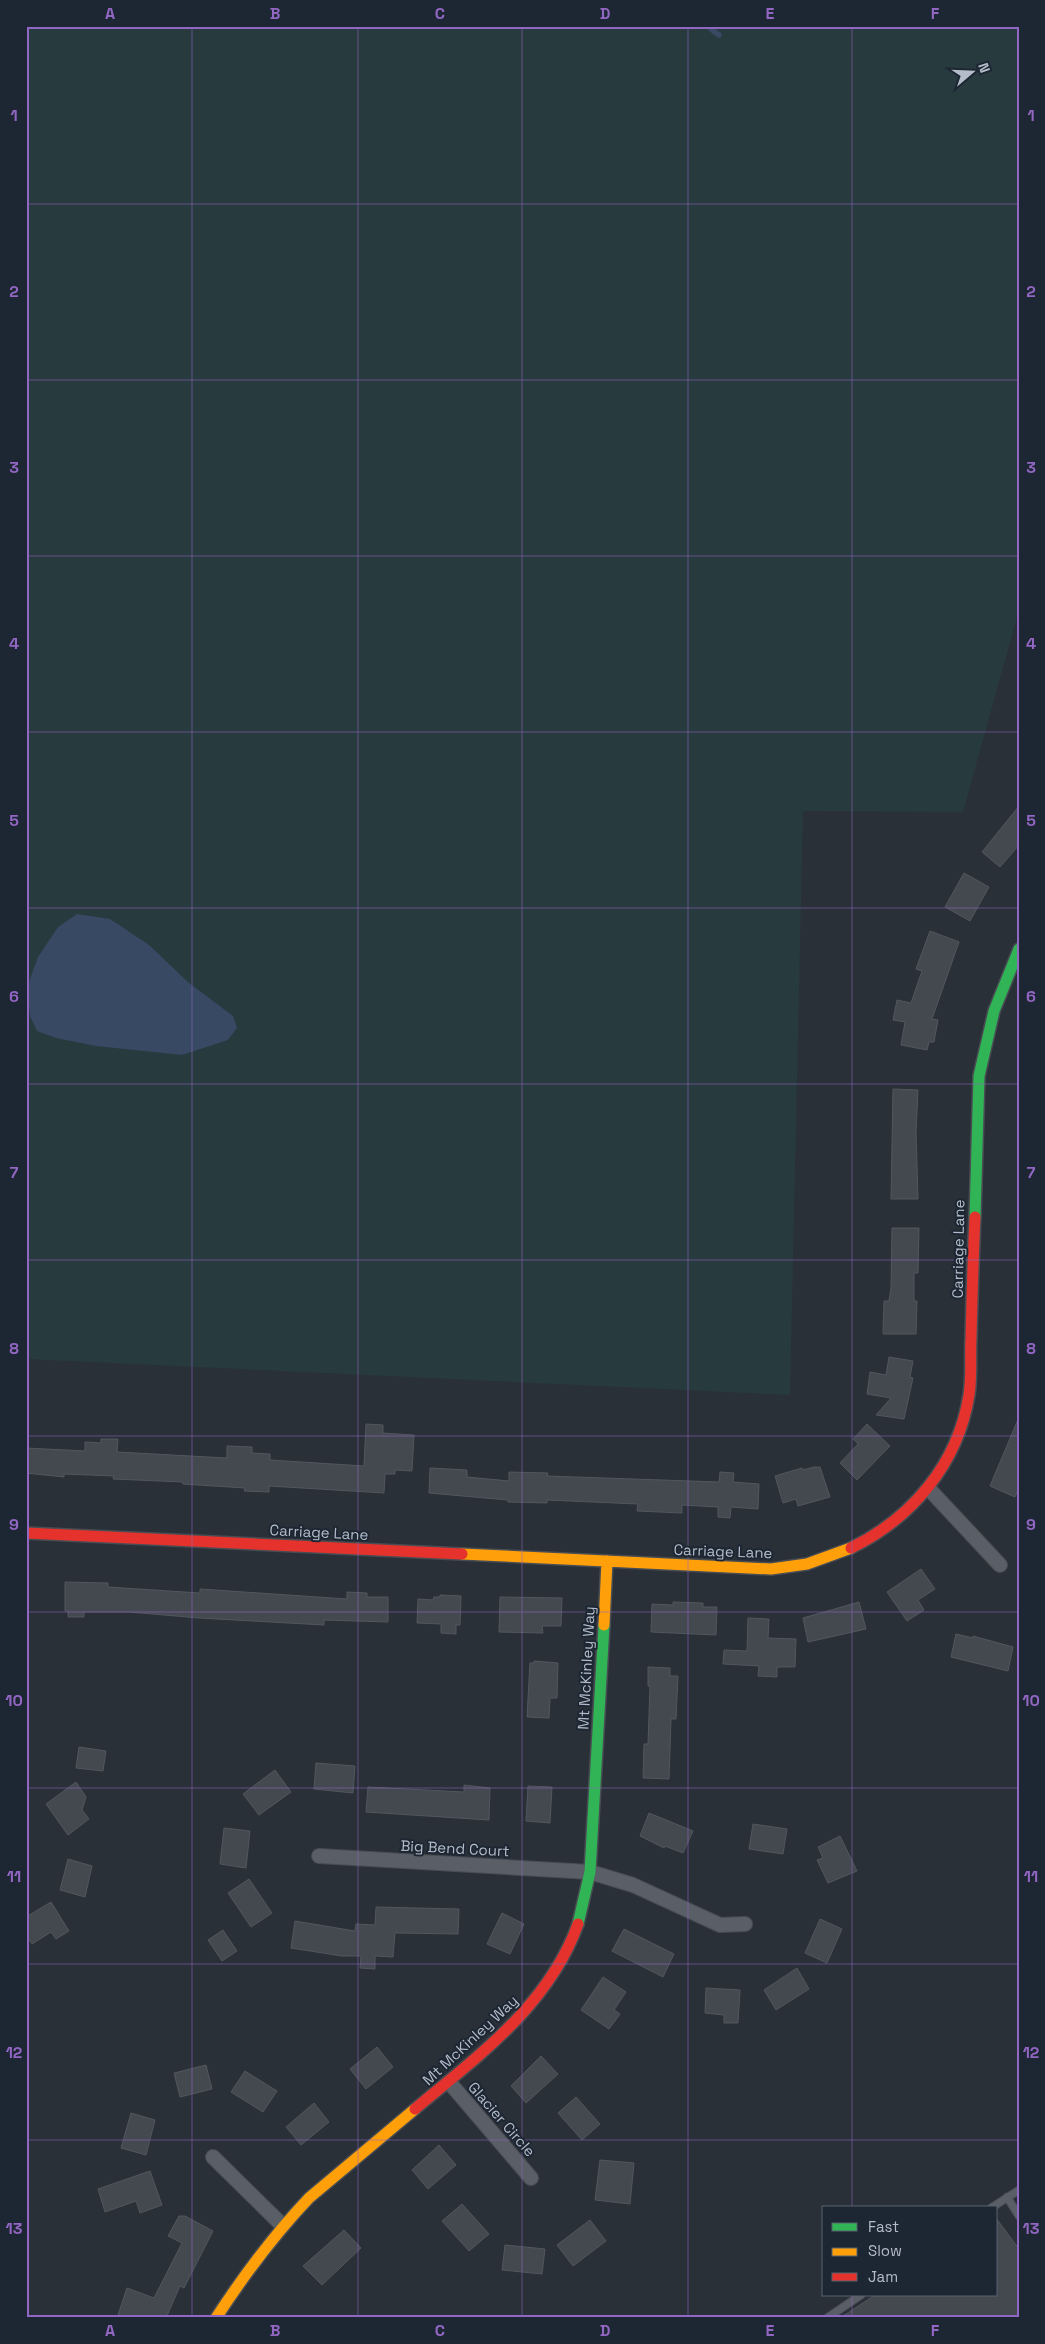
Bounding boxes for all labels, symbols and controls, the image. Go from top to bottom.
text: A [105,3,115,24]
text: B [270,3,280,24]
text: C [435,3,445,24]
text: D [600,3,610,24]
text: E [766,3,775,24]
text: F [931,3,940,24]
north arrow [948,48,998,98]
text: N [974,60,994,75]
text: 1 [10,105,18,126]
text: 1 [1027,105,1035,126]
text: 2 [9,281,19,302]
text: 2 [1026,281,1036,302]
text: 3 [9,457,19,478]
text: 3 [1026,457,1036,478]
text: 4 [9,633,19,654]
text: 4 [1026,633,1036,654]
text: 5 [9,810,19,831]
text: 5 [1026,810,1036,831]
text: 6 [9,986,19,1007]
text: 6 [1026,986,1036,1007]
text: 7 [10,1162,19,1183]
text: 7 [1027,1162,1036,1183]
street label: Carriage Lane [948,1199,968,1299]
text: 8 [9,1338,19,1359]
text: 8 [1026,1338,1036,1359]
text: 9 [9,1514,19,1535]
text: 9 [1026,1514,1036,1535]
street label: Carriage Lane [269,1520,369,1544]
street label: Carriage Lane [673,1540,773,1562]
street label: Mt McKinley Way [573,1606,599,1730]
text: 10 [5,1690,23,1711]
text: 10 [1022,1690,1040,1711]
street label: Big Bend Court [400,1836,510,1860]
text: 11 [7,1866,21,1887]
text: 11 [1024,1866,1038,1887]
street label: Mt McKinley Way [418,1991,522,2089]
text: 12 [6,2042,22,2063]
text: 12 [1023,2042,1039,2063]
street label: Glacier Circle [464,2078,540,2161]
legend [822,2206,998,2296]
text: Fast [868,2217,899,2236]
text: 13 [6,2218,23,2239]
text: 13 [1023,2218,1040,2239]
text: Slow [868,2241,902,2260]
text: Jam [868,2267,898,2286]
text: A [105,2320,115,2341]
text: B [270,2320,280,2341]
text: C [435,2320,445,2341]
text: D [600,2320,610,2341]
text: E [766,2320,775,2341]
text: F [931,2320,940,2341]

